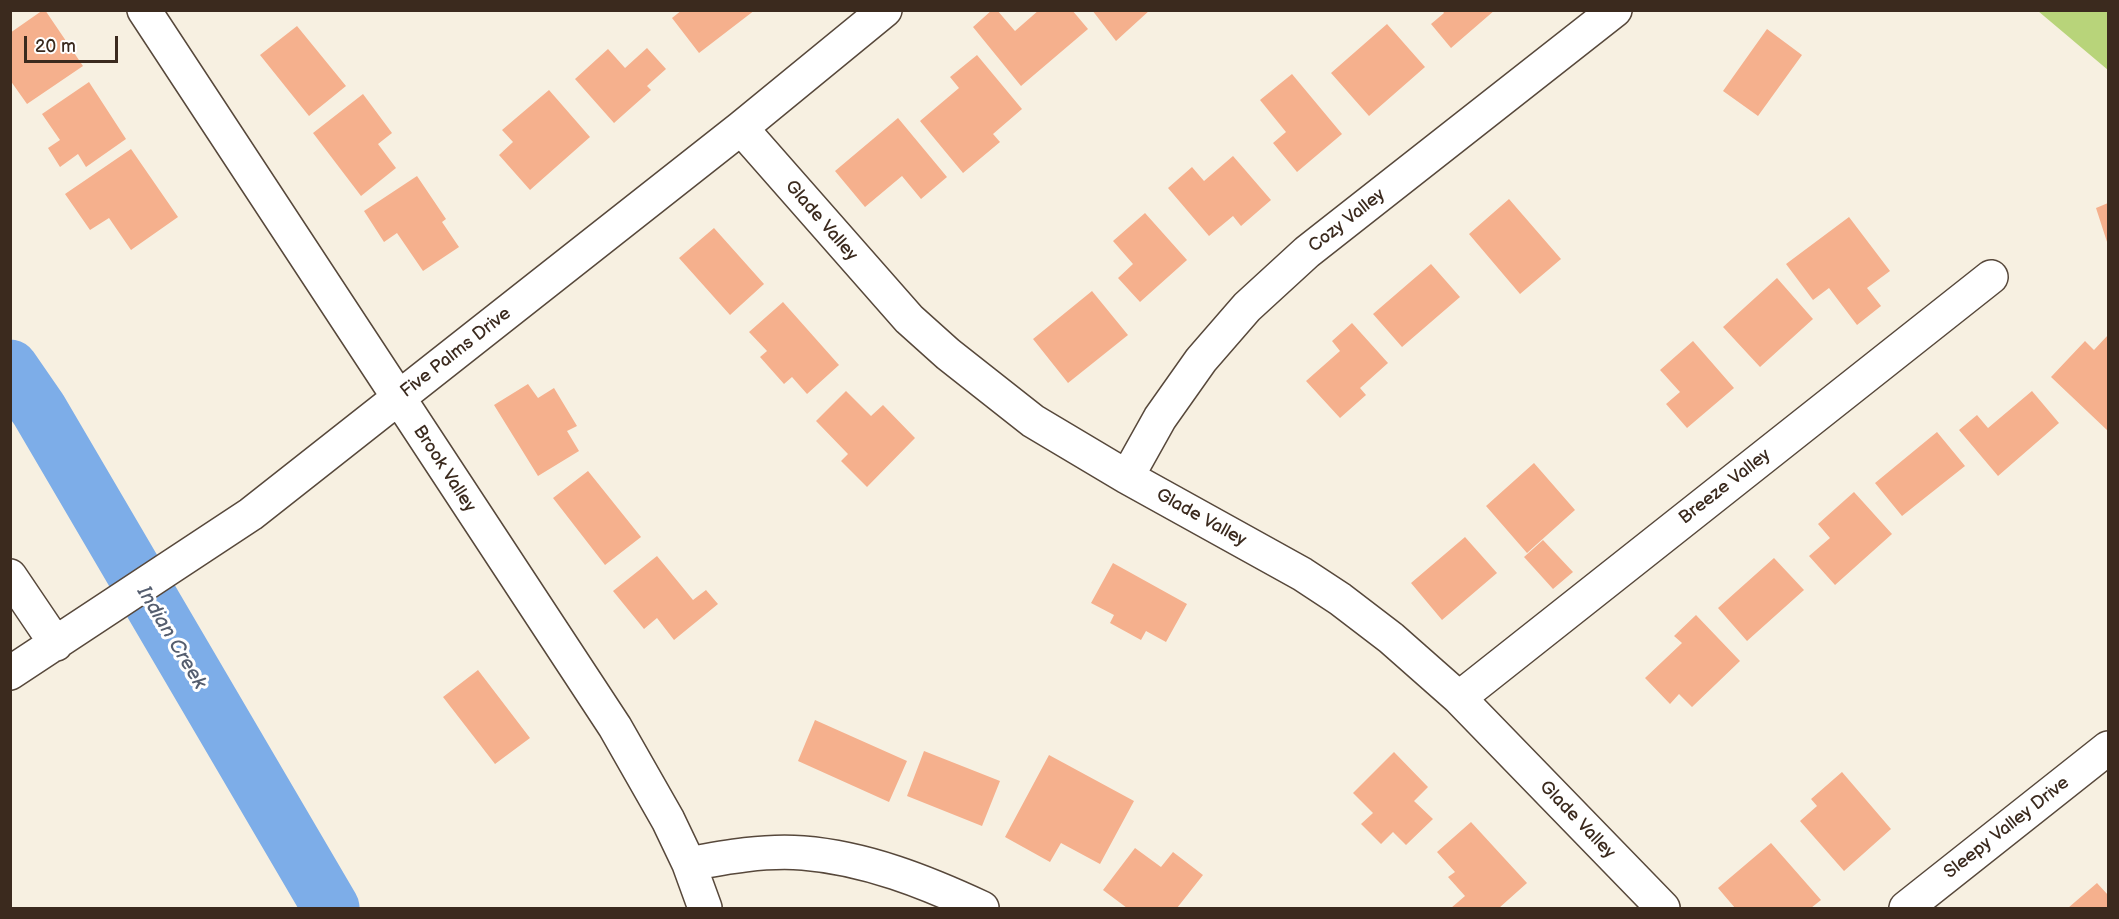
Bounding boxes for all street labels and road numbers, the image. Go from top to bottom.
street label: Glade Valley [780,176,862,266]
street label: Cozy Valley [1305,185,1389,257]
street label: Five Palms Drive [397,303,515,403]
street label: Brook Valley [408,422,480,516]
street label: Breeze Valley [1675,445,1775,529]
street label: Glade Valley [1152,484,1250,552]
street label: Sleepy Valley Drive [1940,772,2074,884]
street label: Glade Valley [1535,777,1619,863]

